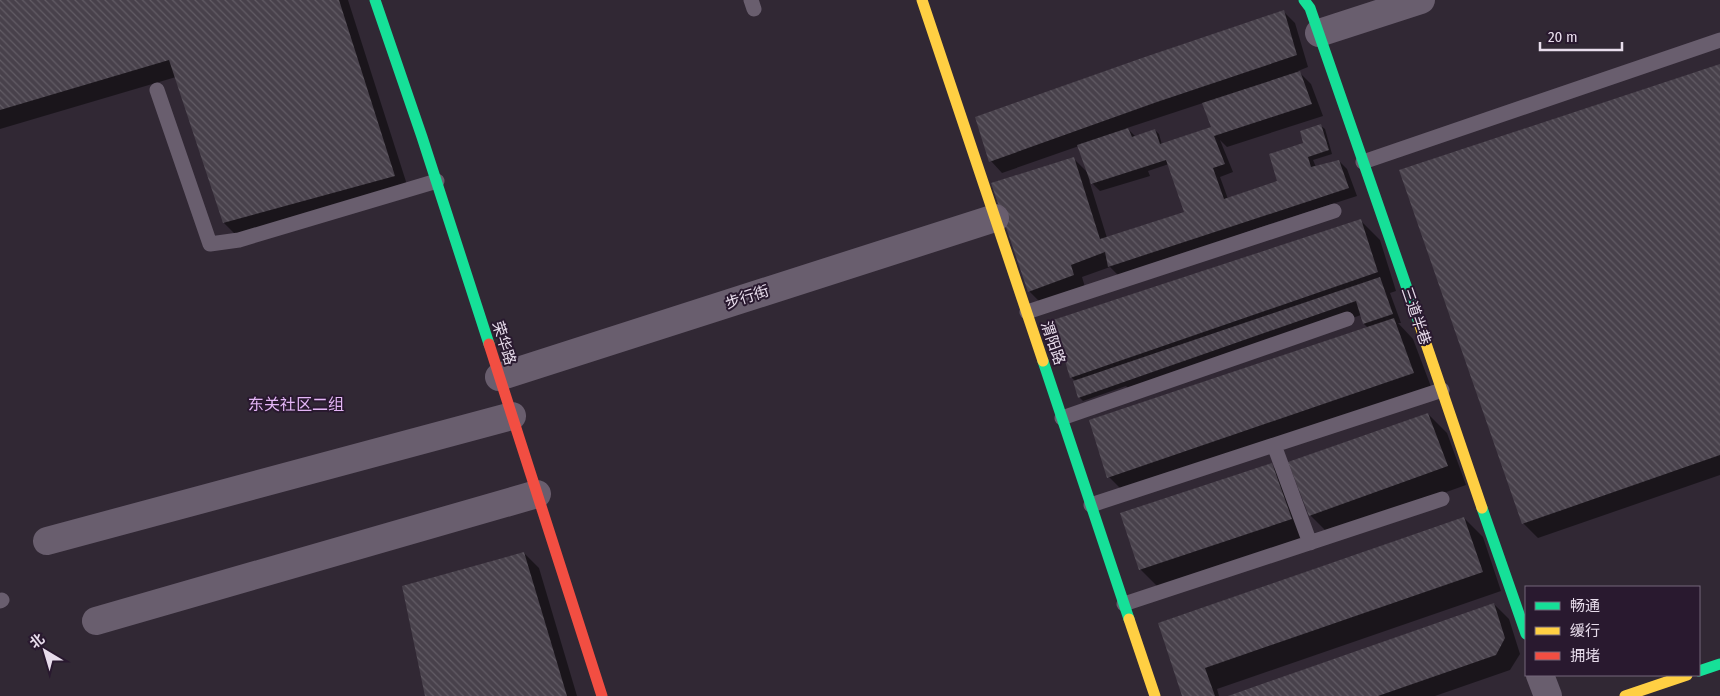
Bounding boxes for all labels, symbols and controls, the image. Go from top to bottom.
scale bar [1540,20,1622,52]
text: 20 m [1548,28,1578,46]
street label: 步行街 [723,281,771,313]
street label: 三道半巷 [1398,285,1434,347]
street label: 荣华路 [488,319,520,367]
street label: 渭阳路 [1037,319,1069,367]
district label: 东关社区二组 [248,395,344,414]
legend [1525,586,1700,676]
text: 畅通 [1570,597,1600,615]
text: 缓行 [1570,622,1600,640]
north arrow [20,626,70,676]
text: 北 [27,630,48,652]
text: 拥堵 [1570,647,1600,665]

